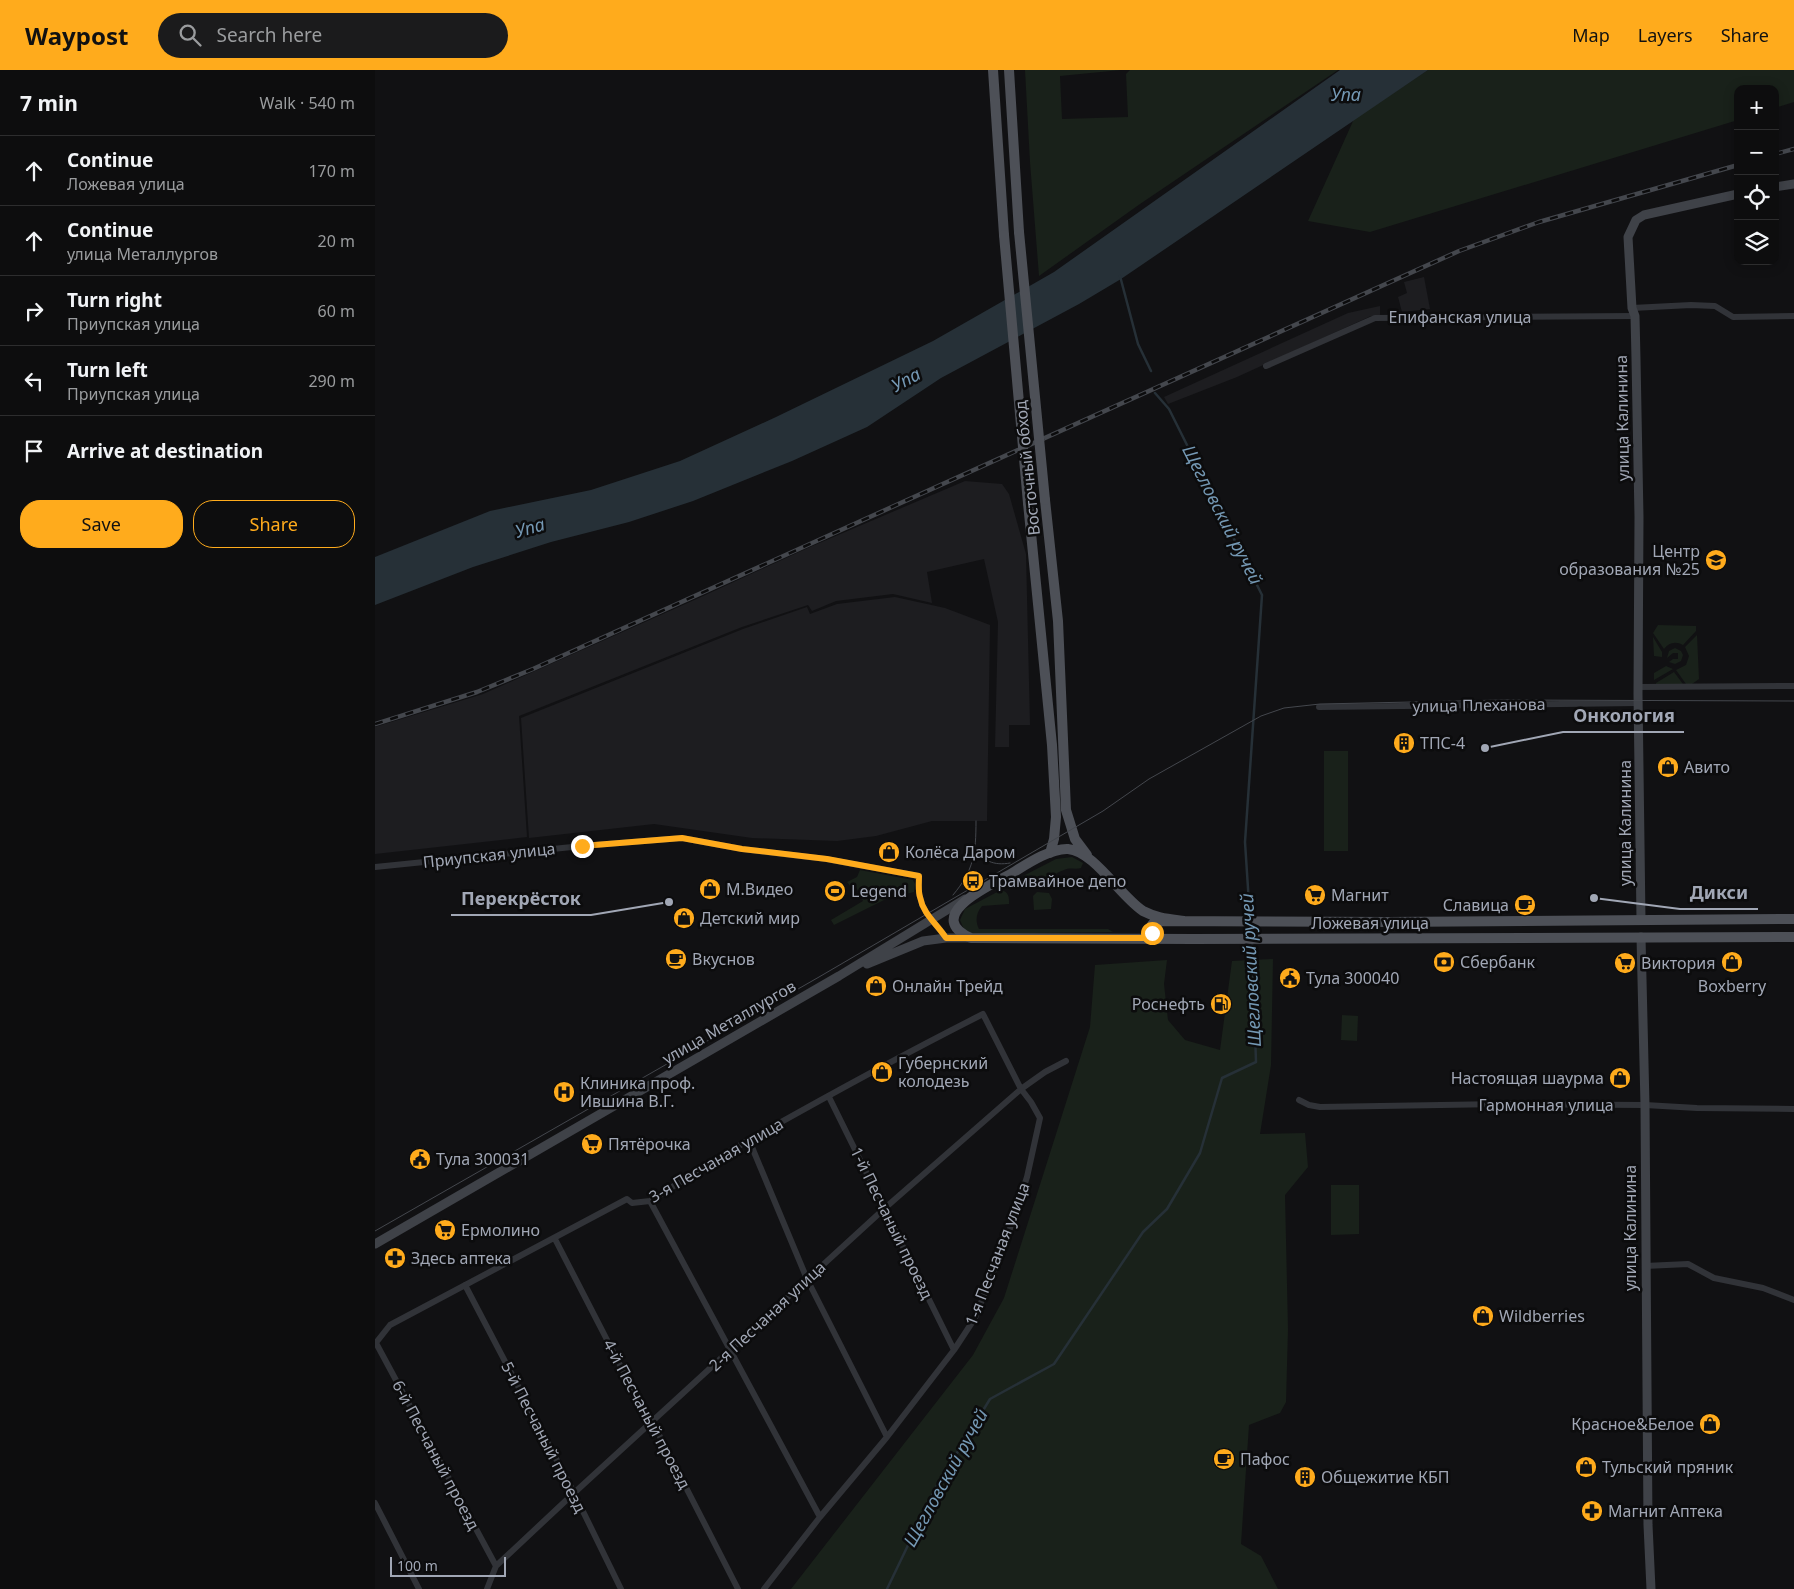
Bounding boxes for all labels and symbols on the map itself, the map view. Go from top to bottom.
water label: Упа [1331,82,1361,106]
street label: Епифанская улица [1389,306,1531,328]
street label: улица Калинина [1610,355,1634,481]
water label: Упа [887,361,925,397]
street label: Восточный обход [1009,399,1045,537]
water label: Щегловский ручей [1177,441,1268,589]
water label: Упа [512,511,548,543]
place label: Центр образования №25 [1559,540,1700,580]
school or university icon: Центр образования №25 [1704,548,1728,572]
street label: улица Плеханова [1412,693,1546,717]
callout: Онкология [1563,699,1684,732]
text: Онкология [1573,703,1675,727]
building icon: ТПС-4 [1392,731,1416,755]
place label: ТПС-4 [1420,732,1465,754]
shop icon: Авито [1656,755,1680,779]
place label: Авито [1684,756,1730,778]
street label: улица Калинина [1614,760,1636,886]
route end [571,835,594,858]
street label: Приупская улица [422,837,556,873]
shop icon: Колёса Даром [877,840,901,864]
place label: Колёса Даром [905,841,1015,863]
bus stop icon: Трамвайное депо [961,869,985,893]
place label: Трамвайное депо [989,870,1126,892]
callout: Дикси [1680,876,1758,909]
shop icon: М.Видео [698,877,722,901]
place label: М.Видео [726,878,793,900]
sports icon: Legend [823,879,847,903]
place label: Legend [851,880,907,902]
text: Дикси [1690,880,1748,904]
callout: Перекрёсток [451,882,591,915]
supermarket icon: Магнит [1303,883,1327,907]
place label: Магнит [1331,884,1389,906]
text: Перекрёсток [461,886,581,910]
water label: Щегловский ручей [1234,893,1266,1047]
cafe icon: Славица [1513,893,1537,917]
place label: Славица [1443,894,1509,916]
shop icon: Детский мир [672,906,696,930]
place label: Детский мир [700,907,800,929]
street label: Ложевая улица [1311,912,1429,934]
route start [1141,922,1164,945]
cafe icon: Вкуснов [664,947,688,971]
place label: Вкуснов [692,948,755,970]
bank icon: Сбербанк [1432,950,1456,974]
shop icon: Boxberry [1720,950,1744,974]
place label: Сбербанк [1460,951,1536,973]
supermarket icon: Виктория [1613,951,1637,975]
place label: Виктория [1641,952,1716,974]
public building icon: Тула 300040 [1278,966,1302,990]
place label: Тула 300040 [1306,967,1399,989]
shop icon: Онлайн Трейд [864,974,888,998]
street label: улица Металлургов [658,975,800,1069]
place label: Онлайн Трейд [892,975,1003,997]
place label: Boxberry [1698,975,1767,997]
fuel station icon: Роснефть [1209,992,1233,1016]
place label: Роснефть [1132,993,1205,1015]
place label: Губернский колодезь [898,1052,988,1092]
shop icon: Губернский колодезь [870,1060,894,1084]
shop icon: Настоящая шаурма [1608,1066,1632,1090]
place label: Настоящая шаурма [1451,1067,1604,1089]
place label: Клиника проф. Ившина В.Г. [580,1072,695,1112]
hospital icon: Клиника проф. Ившина В.Г. [552,1080,576,1104]
street label: Гармонная улица [1478,1094,1614,1116]
street label: 3-я Песчаная улица [645,1112,787,1208]
supermarket icon: Пятёрочка [580,1132,604,1156]
place label: Пятёрочка [608,1133,691,1155]
street label: 1-й Песчаный проезд [846,1143,939,1303]
public building icon: Тула 300031 [408,1147,432,1171]
place label: Тула 300031 [436,1148,529,1170]
street label: улица Калинина [1619,1165,1641,1291]
street label: 1-я Песчаная улица [960,1179,1034,1329]
supermarket icon: Ермолино [433,1218,457,1242]
place label: Ермолино [461,1219,540,1241]
pharmacy icon: Здесь аптека [383,1246,407,1270]
place label: Здесь аптека [411,1247,511,1269]
street label: 2-я Песчаная улица [704,1256,830,1376]
shop icon: Wildberries [1471,1304,1495,1328]
place label: Wildberries [1499,1305,1585,1327]
street label: 4-й Песчаный проезд [598,1335,696,1493]
street label: 5-й Песчаный проезд [496,1358,592,1516]
street label: 6-й Песчаный проезд [387,1376,485,1534]
water label: Щегловский ручей [897,1404,993,1551]
shop icon: Красное&Белое [1698,1412,1722,1436]
place label: Красное&Белое [1571,1413,1694,1435]
cafe icon: Пафос [1212,1447,1236,1471]
place label: Пафос [1240,1448,1290,1470]
shop icon: Тульский пряник [1574,1455,1598,1479]
place label: Тульский пряник [1602,1456,1734,1478]
building icon: Общежитие КБП [1293,1465,1317,1489]
place label: Общежитие КБП [1321,1466,1450,1488]
pharmacy icon: Магнит Аптека [1580,1499,1604,1523]
place label: Магнит Аптека [1608,1500,1723,1522]
scale bar [390,1554,506,1577]

